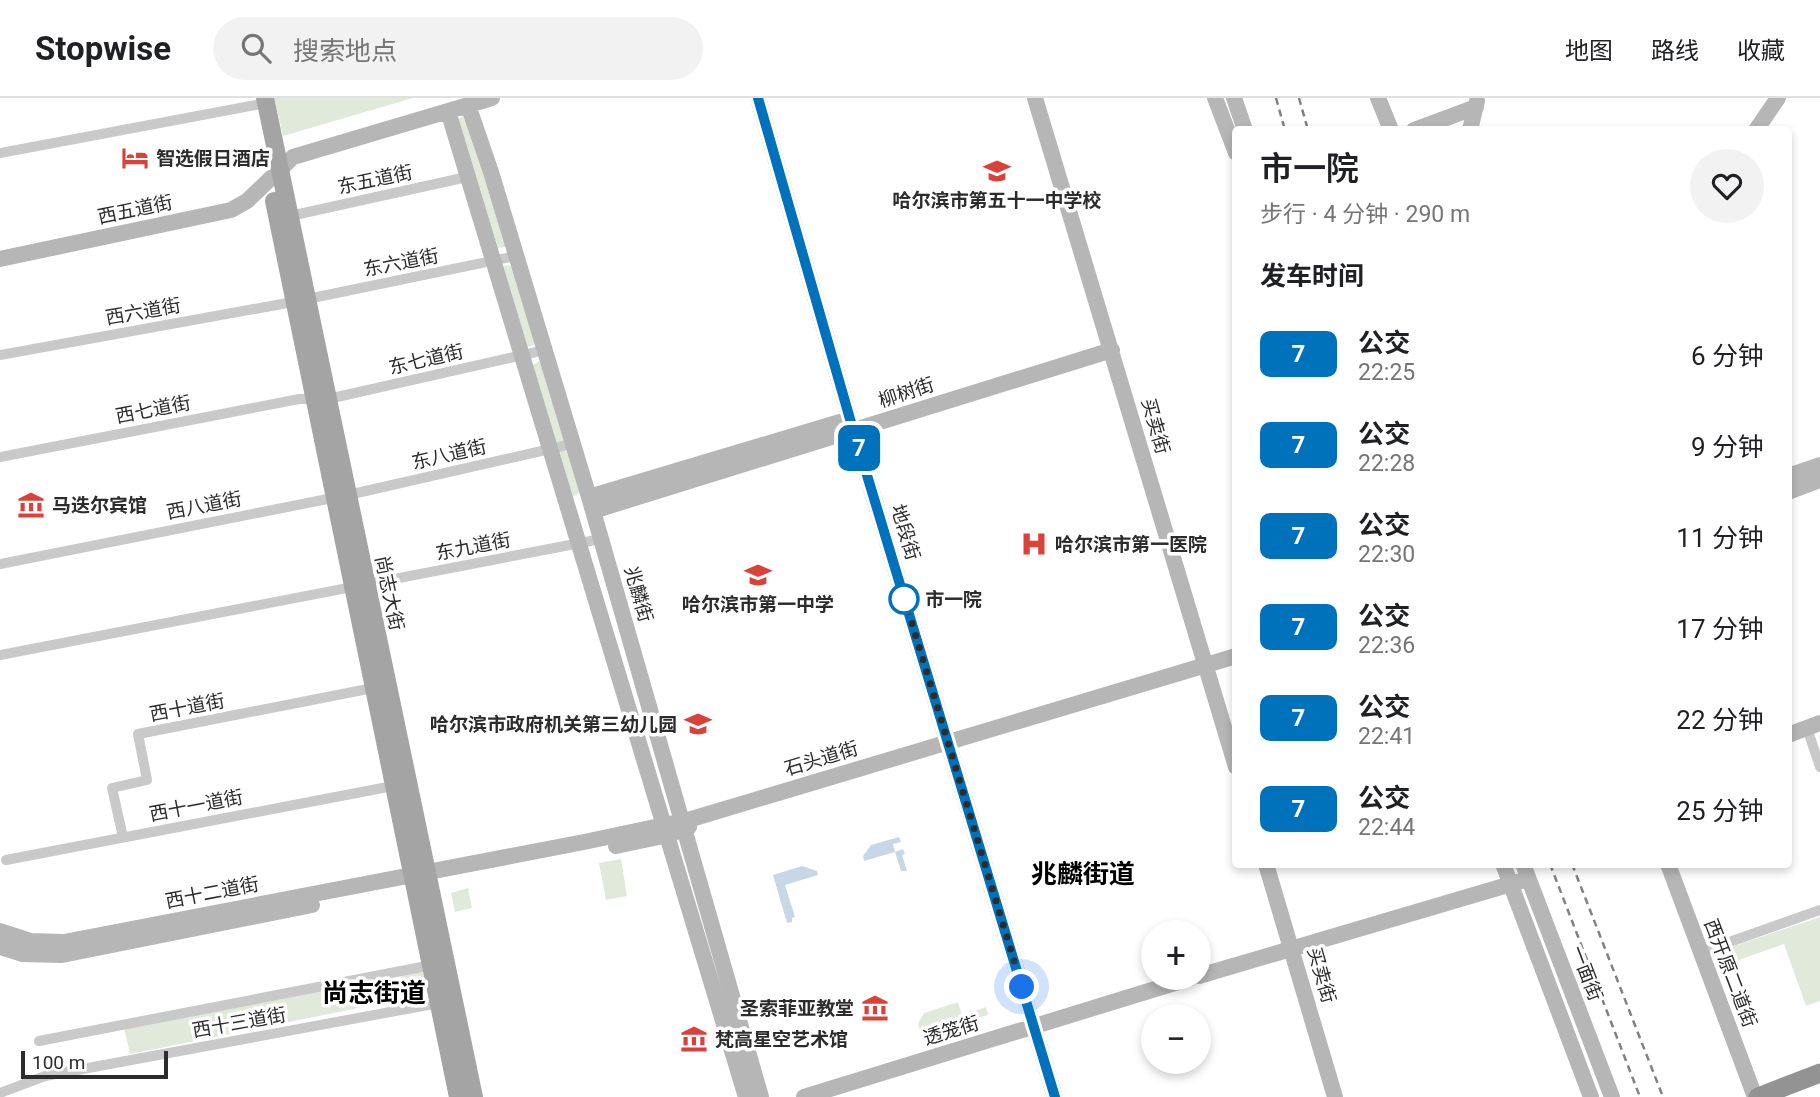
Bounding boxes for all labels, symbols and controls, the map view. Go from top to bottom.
search box [213,17,703,80]
text: Stopwise [35,29,171,68]
icon: search [237,29,275,67]
text: 搜索地点 [293,36,397,66]
text: 地图 [1565,37,1613,65]
text: 路线 [1651,37,1699,65]
text: 收藏 [1737,37,1785,65]
hotel icon: 智选假日酒店 [120,143,150,173]
place label: 智选假日酒店 [156,147,270,170]
text: 市一院 [1260,149,1359,188]
button: heart [1690,149,1764,223]
school or university icon: 哈尔滨市第五十一中学校 [982,156,1012,186]
street label: 东五道街 [336,160,415,199]
place label: 哈尔滨市第五十一中学校 [892,189,1102,212]
street label: 西五道街 [96,190,175,229]
text: 步行 · 4 分钟 · 290 m [1260,201,1470,228]
street label: 东六道街 [362,244,441,281]
text: 发车时间 [1260,261,1364,291]
street label: 西六道街 [104,294,183,329]
text: 公交 [1358,328,1410,358]
street label: 东七道街 [386,340,466,379]
text: 7 [1292,340,1305,368]
text: 6 分钟 [1691,341,1764,371]
text: 22:25 [1358,359,1415,386]
street label: 柳树街 [875,373,937,412]
street label: 西七道街 [114,391,193,428]
street label: 买卖街 [1137,396,1174,457]
text: 公交 [1358,419,1410,449]
line badge: 7 [836,425,882,471]
text: 7 [1292,431,1305,459]
text: 9 分钟 [1691,432,1764,462]
text: 7 [852,434,866,462]
street label: 东八道街 [409,435,489,474]
text: 22:28 [1358,450,1415,477]
street label: 西八道街 [165,487,244,524]
museum icon: 马迭尔宾馆 [16,490,46,520]
place label: 马迭尔宾馆 [52,494,147,517]
street label: 地段街 [886,502,925,563]
text: 公交 [1358,510,1410,540]
text: 7 [1292,522,1305,550]
text: 11 分钟 [1676,523,1764,553]
street label: 东九道街 [434,528,513,565]
hospital icon: 哈尔滨市第一医院 [1019,529,1049,559]
place label: 哈尔滨市第一医院 [1055,533,1207,556]
text: 22:30 [1358,541,1415,568]
street label: 尚志大街 [370,554,409,633]
school or university icon: 哈尔滨市第一中学 [743,560,773,590]
street label: 兆麟街 [620,564,657,625]
marker: 市一院 [889,584,919,614]
place label: 市一院 [925,588,982,611]
place label: 哈尔滨市第一中学 [682,593,834,616]
text: 公交 [1358,601,1410,631]
text: 7 [1292,613,1305,641]
text: 17 分钟 [1676,614,1764,644]
text: 22:36 [1358,632,1415,659]
street label: 西十道街 [148,689,227,726]
text: 公交 [1358,692,1410,722]
text: 7 [1292,704,1305,732]
text: 22 分钟 [1676,705,1764,735]
school or university icon: 哈尔滨市政府机关第三幼儿园 [683,709,713,739]
place label: 哈尔滨市政府机关第三幼儿园 [430,713,677,736]
text: 22:41 [1358,723,1415,750]
street label: 石头道街 [781,736,861,781]
text: 公交 [1358,783,1410,813]
street label: 西十一道街 [147,785,245,826]
text: 7 [1292,795,1305,823]
text: 25 分钟 [1676,796,1764,826]
text: 22:44 [1358,814,1415,841]
district label: 兆麟街道 [1031,859,1135,889]
street label: 西十二道街 [163,872,261,913]
street label: 西开原二道街 [1699,916,1762,1031]
map controls [1141,920,1211,1074]
button: + [1141,920,1211,990]
street label: 一面街 [1566,942,1607,1004]
street label: 买卖街 [1303,945,1340,1006]
your location [1004,969,1039,1004]
district label: 尚志街道 [322,978,426,1008]
museum icon: 圣索菲亚教堂 [860,993,890,1023]
place label: 圣索菲亚教堂 [740,997,854,1020]
street label: 西十三道街 [190,1003,288,1042]
button: − [1141,1004,1211,1074]
street label: 透笼街 [921,1011,982,1050]
museum icon: 梵高星空艺术馆 [679,1024,709,1054]
place label: 梵高星空艺术馆 [715,1028,848,1051]
scale bar [21,1048,168,1080]
text: 100 m [32,1051,85,1074]

